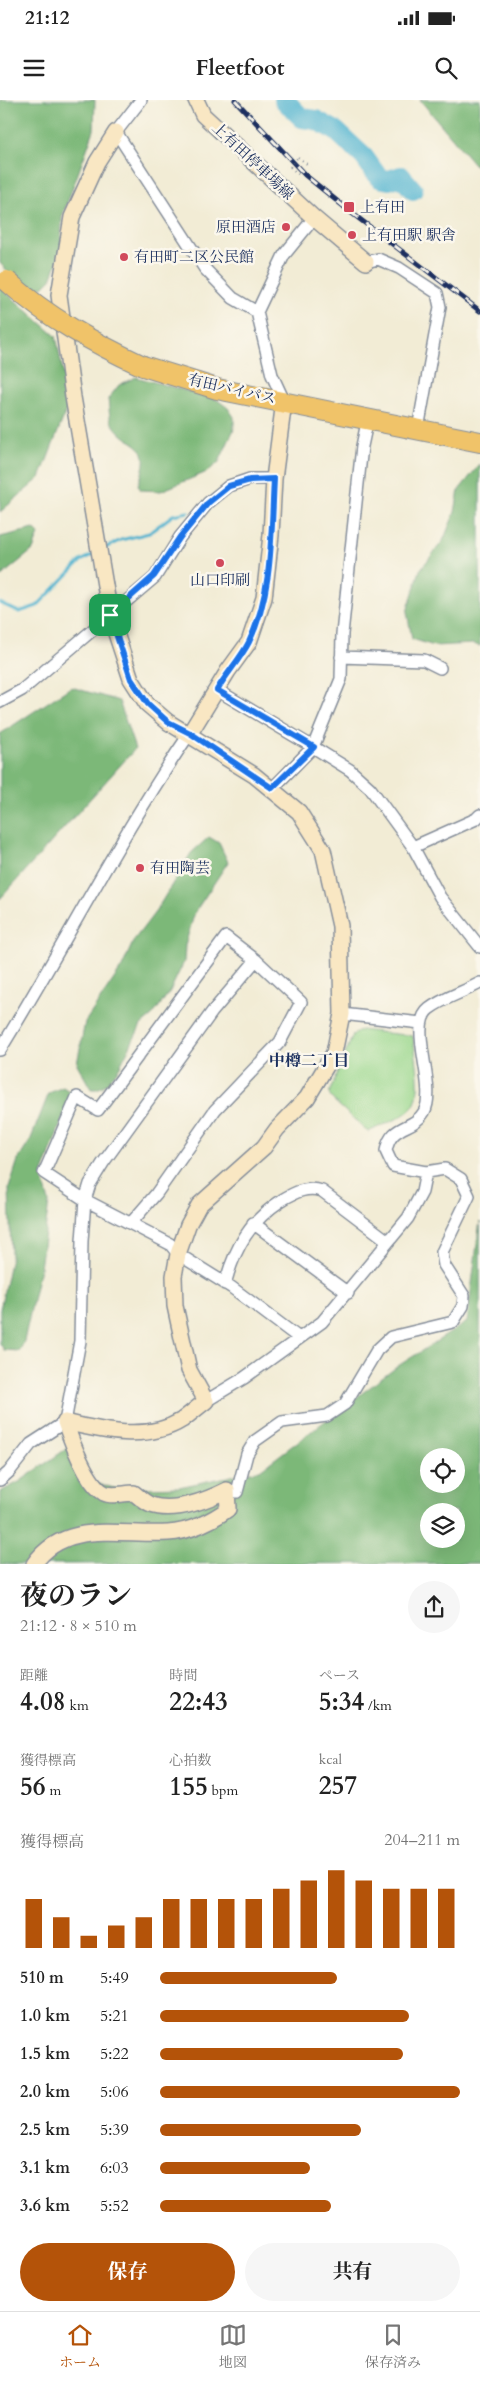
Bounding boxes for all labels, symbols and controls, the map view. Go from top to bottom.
text: 21:12 [25,5,69,31]
text: Fleetfoot [195,53,285,83]
icon: menu [20,54,48,82]
icon: search [432,54,460,82]
street label: 上有田停車場線 [208,118,298,204]
place label: 上有田 [360,197,405,217]
marker: 上有田 [342,200,356,214]
place label: 原田酒店 [216,217,276,237]
marker: 原田酒店 [280,221,292,233]
place label: 上有田駅 駅舎 [362,225,456,245]
marker: 上有田駅 駅舎 [346,229,358,241]
place label: 有田町二区公民館 [134,247,254,267]
marker: 有田町二区公民館 [118,251,130,263]
street label: 有田バイパス [186,369,278,409]
marker: 山口印刷 [214,557,226,569]
place label: 山口印刷 [190,570,250,590]
pin [89,594,131,636]
icon: arrive [96,601,124,629]
place label: 有田陶芸 [150,858,210,878]
marker: 有田陶芸 [134,862,146,874]
district label: 中樽二丁目 [269,1050,349,1072]
map controls [420,1448,465,1548]
button: locate [420,1448,465,1493]
button: layers [420,1503,465,1548]
text: 夜のラン [20,1577,132,1615]
button: share [408,1581,460,1633]
text: 21:12 · 8 × 510 m [20,1615,137,1637]
text: 距離 [20,1666,48,1685]
text: 時間 [169,1666,197,1685]
text: ペース [319,1666,360,1685]
text: 4.08 [20,1685,66,1719]
text: 22:43 [169,1685,228,1719]
text: 5:34 [319,1685,364,1719]
text: km [66,1696,89,1715]
text: /km [364,1696,392,1715]
text: kcal [319,1750,342,1769]
text: 獲得標高 [20,1751,76,1770]
text: 心拍数 [169,1751,211,1770]
text: 257 [319,1769,357,1803]
text: 56 [20,1770,46,1804]
text: 155 [169,1770,208,1804]
text: m [46,1781,61,1800]
text: bpm [208,1781,238,1800]
text: 204–211 m [384,1829,460,1851]
text: 獲得標高 [20,1831,84,1853]
text: 510 m [20,1967,64,1989]
text: 5:49 [100,1967,129,1989]
text: 1.0 km [20,2005,70,2027]
text: 5:21 [100,2005,129,2027]
text: 1.5 km [20,2043,70,2065]
text: 5:22 [100,2043,129,2065]
text: 2.0 km [20,2081,70,2103]
text: 5:06 [100,2081,129,2103]
text: 2.5 km [20,2119,70,2141]
text: 5:39 [100,2119,129,2141]
text: 3.1 km [20,2157,70,2179]
text: 6:03 [100,2157,129,2179]
text: 3.6 km [20,2195,70,2217]
text: 5:52 [100,2195,129,2217]
button: 保存 [20,2243,235,2301]
button: 共有 [245,2243,460,2301]
tab: ホーム [59,2321,101,2372]
tab: 地図 [219,2321,247,2372]
tab: 保存済み [365,2321,421,2372]

